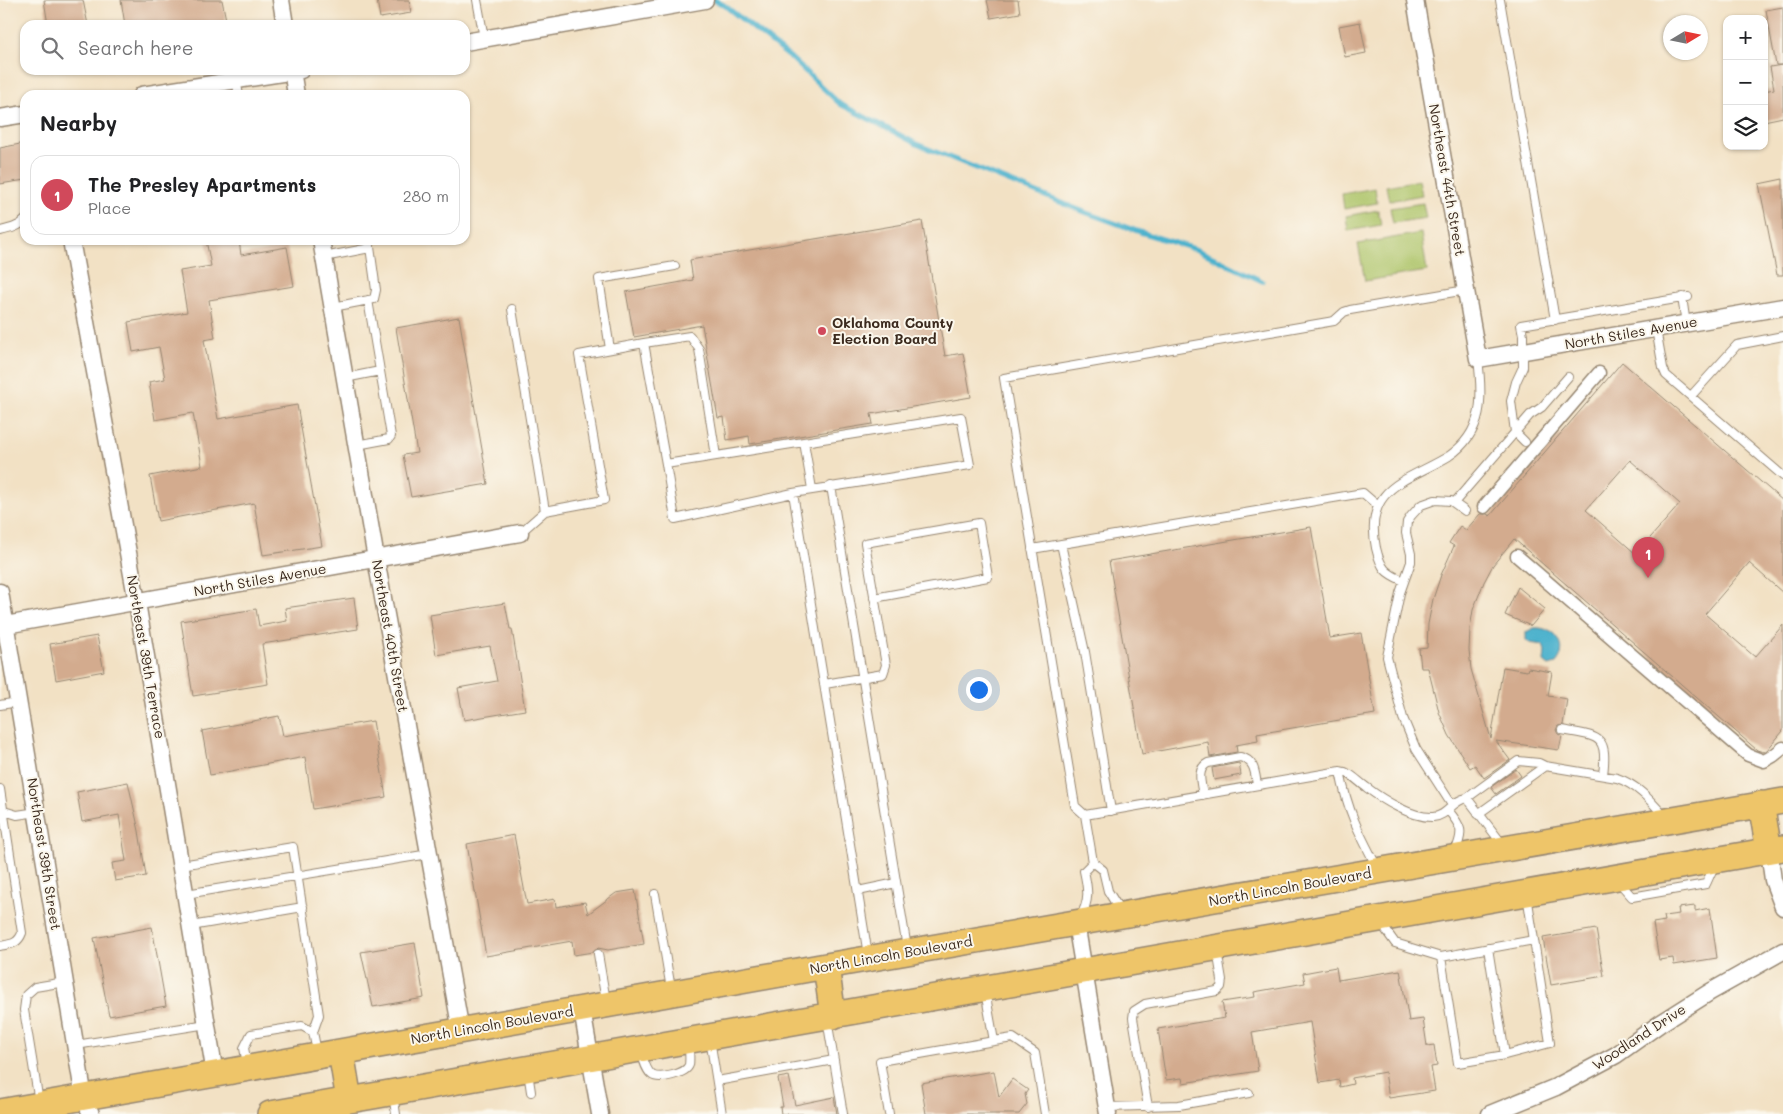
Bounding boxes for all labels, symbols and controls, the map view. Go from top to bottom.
north arrow [1663,15,1708,60]
map controls [1723,15,1768,150]
button: + [1723,15,1768,60]
search box [20,20,470,75]
icon: search [38,34,66,62]
text: Search here [78,35,194,60]
button: − [1723,60,1768,105]
street label: Northeast 44th Street [1425,102,1470,257]
button: layers [1723,105,1768,150]
text: Nearby [40,109,117,136]
text: The Presley Apartments [88,172,316,197]
text: 1 [53,185,61,206]
text: 280 m [403,185,449,206]
text: Place [88,197,131,218]
street label: North Stiles Avenue [1563,311,1699,354]
place label: Oklahoma County Election Board [832,313,954,348]
marker: Oklahoma County Election Board [816,325,828,337]
pin: 1 [1632,537,1664,578]
street label: North Stiles Avenue [192,558,328,601]
street label: Northeast 40th Street [368,558,413,714]
street label: Northeast 39th Terrace [123,574,170,740]
your location [966,677,992,703]
street label: Northeast 39th Street [23,776,66,932]
street label: North Lincoln Boulevard [1207,863,1373,910]
street label: North Lincoln Boulevard [808,931,974,978]
street label: Woodland Drive [1588,999,1689,1074]
street label: North Lincoln Boulevard [409,1001,575,1048]

